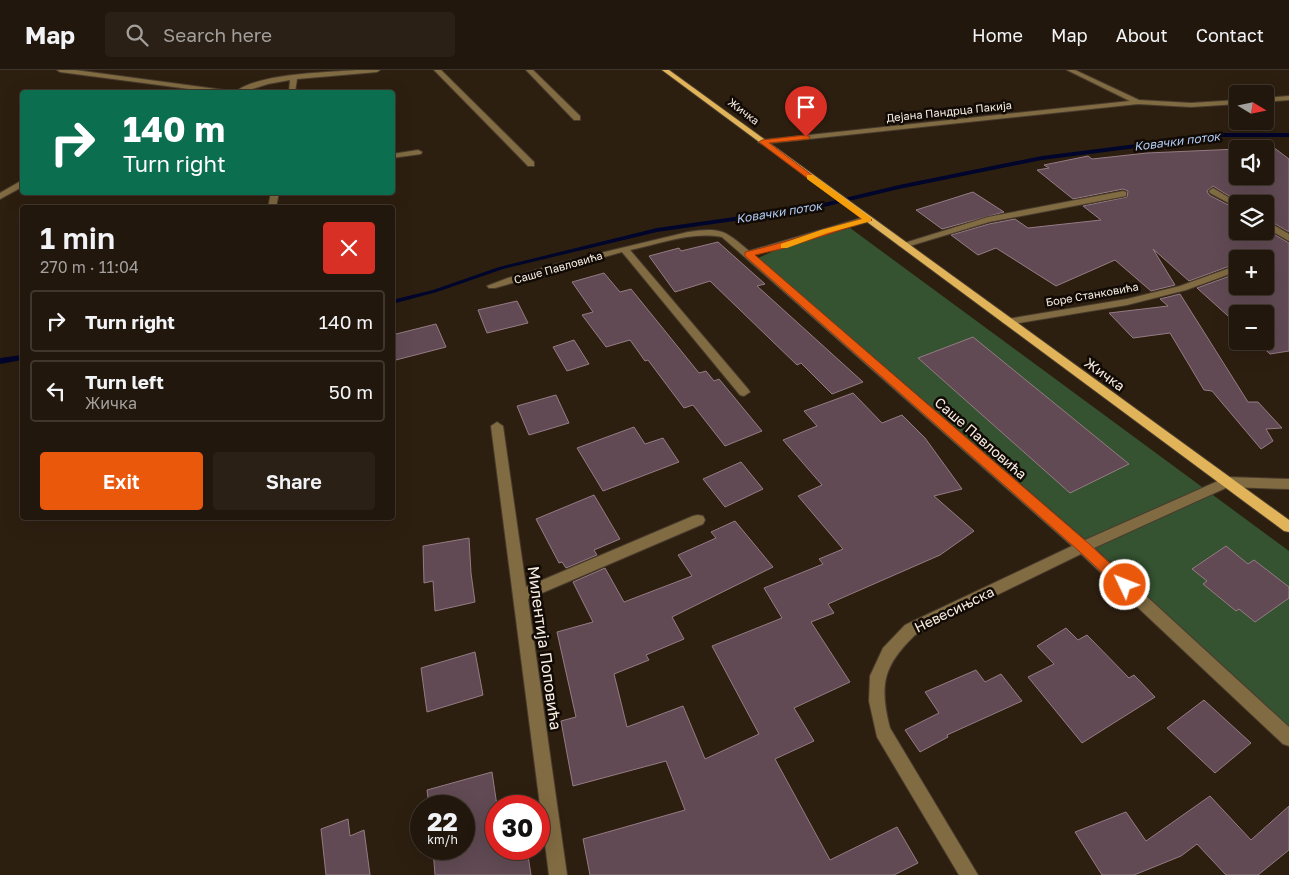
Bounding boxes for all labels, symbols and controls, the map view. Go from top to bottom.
search box [105,12,455,57]
text: Map [25,20,75,49]
icon: search [123,21,151,49]
text: Search here [163,23,272,46]
text: Home [972,24,1023,46]
text: Map [1051,24,1088,46]
text: About [1116,24,1168,46]
text: Contact [1196,24,1264,46]
north arrow [1229,85,1274,130]
map controls [1229,85,1274,350]
pin [785,86,827,137]
icon: arrive [792,93,820,121]
street label: Жичка [726,95,762,127]
street label: Дејана Пандрца Пакија [886,98,1012,124]
text: 140 m [123,108,225,150]
icon: right [40,110,105,175]
water label: Ковачки поток [1133,128,1223,154]
button: sound [1229,140,1274,185]
text: Turn right [123,150,226,177]
button: layers [1229,195,1274,240]
water label: Ковачки поток [735,197,825,226]
text: 1 min [40,220,115,256]
button: close [323,222,375,274]
street label: Саше Павловића [512,248,604,286]
button: + [1229,250,1274,295]
text: 270 m · 11:04 [40,257,139,277]
street label: Боре Станковића [1045,279,1139,309]
button: − [1229,305,1274,350]
icon: right [42,307,70,335]
text: Turn right [85,310,175,333]
text: 140 m [319,310,373,333]
street label: Жичка [1082,354,1128,394]
text: Turn left [85,370,164,393]
icon: left [42,377,70,405]
text: 50 m [329,380,373,403]
text: Жичка [85,393,137,413]
street label: Саше Павловића [932,393,1030,483]
button: Exit [40,452,203,510]
button: Share [213,452,375,510]
position arrow [1098,558,1150,610]
street label: Милентија Поповића [524,565,566,731]
street label: Невесињска [911,582,997,636]
speed limit sign: 30 [485,795,550,860]
text: 22 [427,806,458,837]
text: km/h [427,832,458,847]

